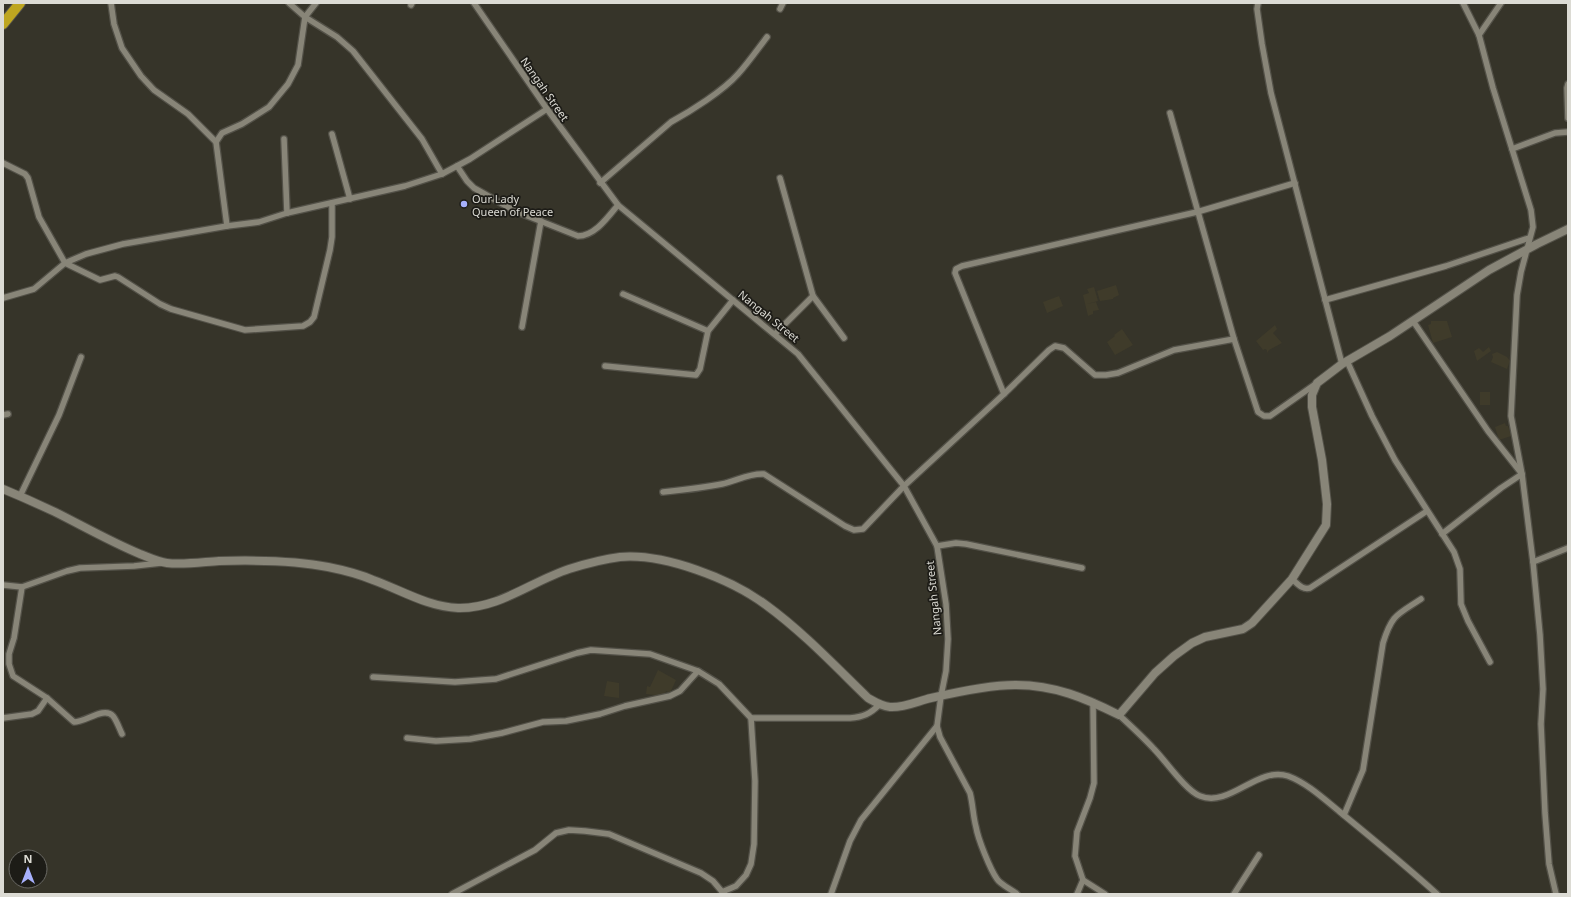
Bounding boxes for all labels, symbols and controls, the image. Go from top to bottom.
street label: Nangah Street [517,54,573,124]
place label: Our Lady Queen of Peace [472,191,553,219]
marker: Our Lady Queen of Peace [459,199,469,209]
street label: Nangah Street [735,287,803,345]
street label: Nangah Street [922,560,944,636]
north arrow [8,849,48,889]
text: N [24,851,32,866]

